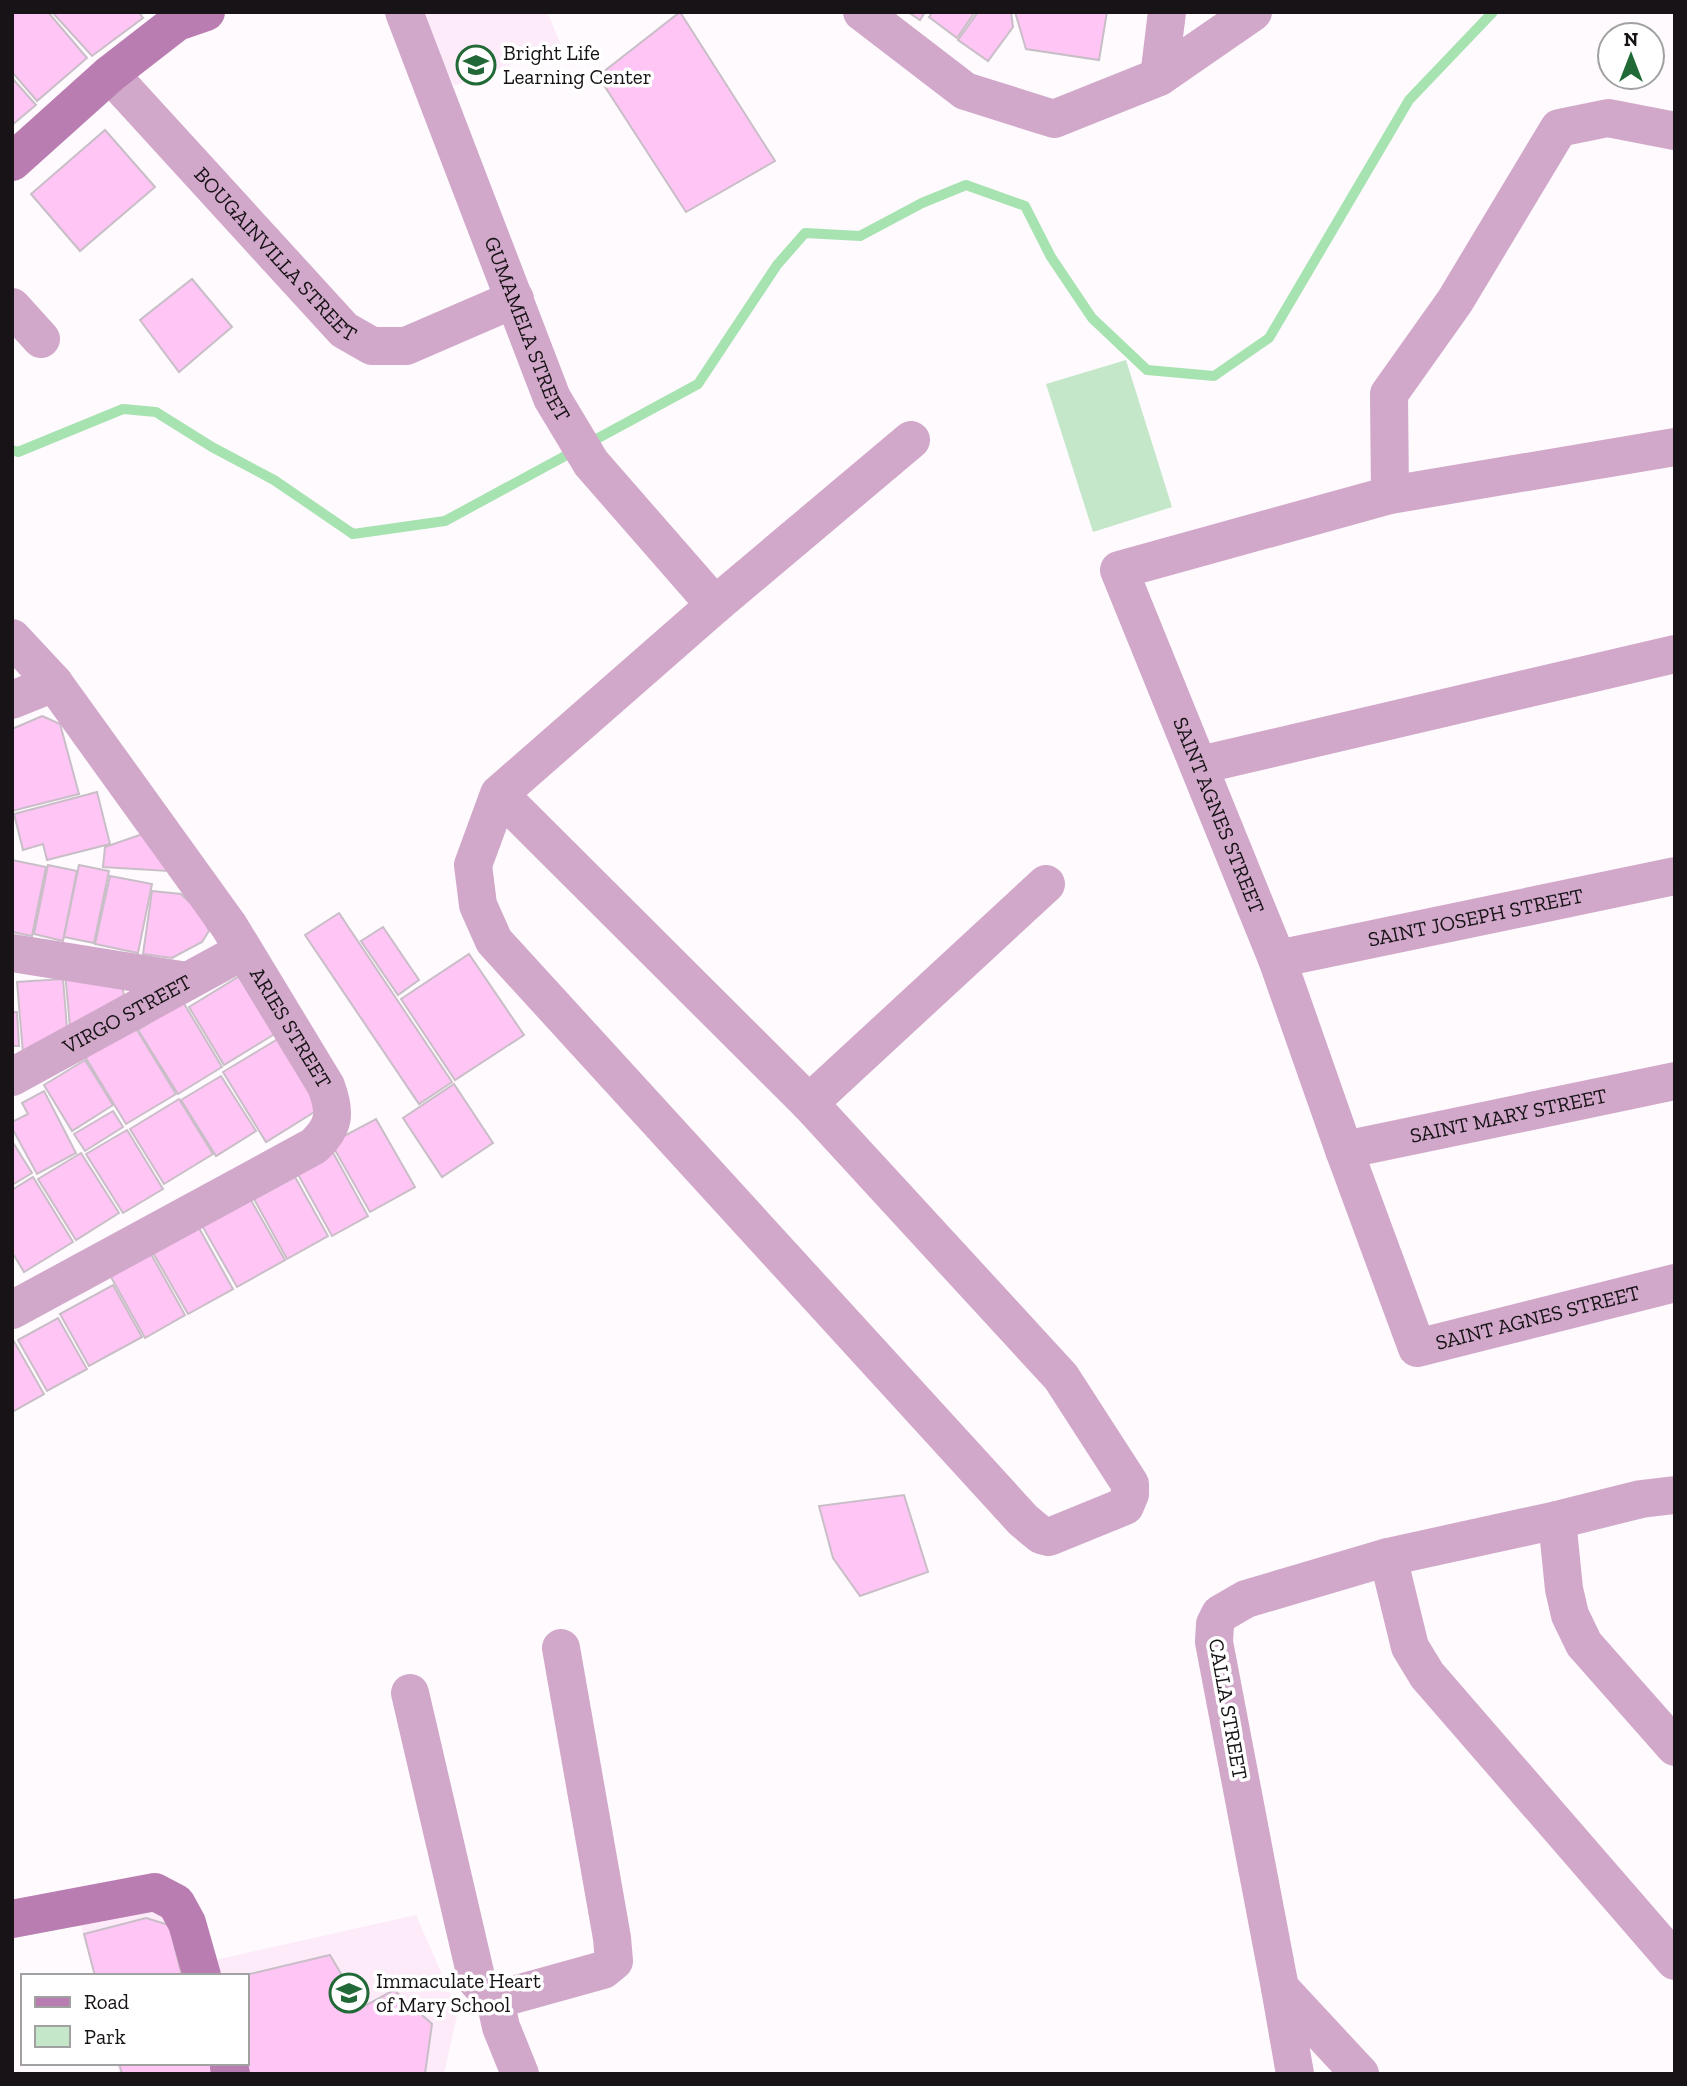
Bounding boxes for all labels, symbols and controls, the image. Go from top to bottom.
north arrow [1596,21,1666,91]
text: N [1624,28,1638,51]
place label: Bright Life Learning Center [503,40,651,89]
school or university icon: Bright Life Learning Center [455,44,497,86]
street label: BOUGAINVILLA STREET [189,162,361,347]
street label: GUMAMELA STREET [479,233,576,426]
street label: SAINT AGNES STREET [1168,713,1270,917]
street label: SAINT JOSEPH STREET [1366,882,1586,952]
street label: ARIES STREET [245,963,337,1092]
street label: VIRGO STREET [57,969,195,1059]
street label: SAINT MARY STREET [1408,1083,1609,1148]
street label: SAINT AGNES STREET [1433,1279,1642,1355]
street label: CALLA STREET [1204,1637,1253,1781]
place label: Immaculate Heart of Mary School [376,1968,541,2017]
school or university icon: Immaculate Heart of Mary School [328,1972,370,2014]
legend [21,1974,248,2065]
text: Road [84,1989,130,2014]
text: Park [84,2024,126,2049]

